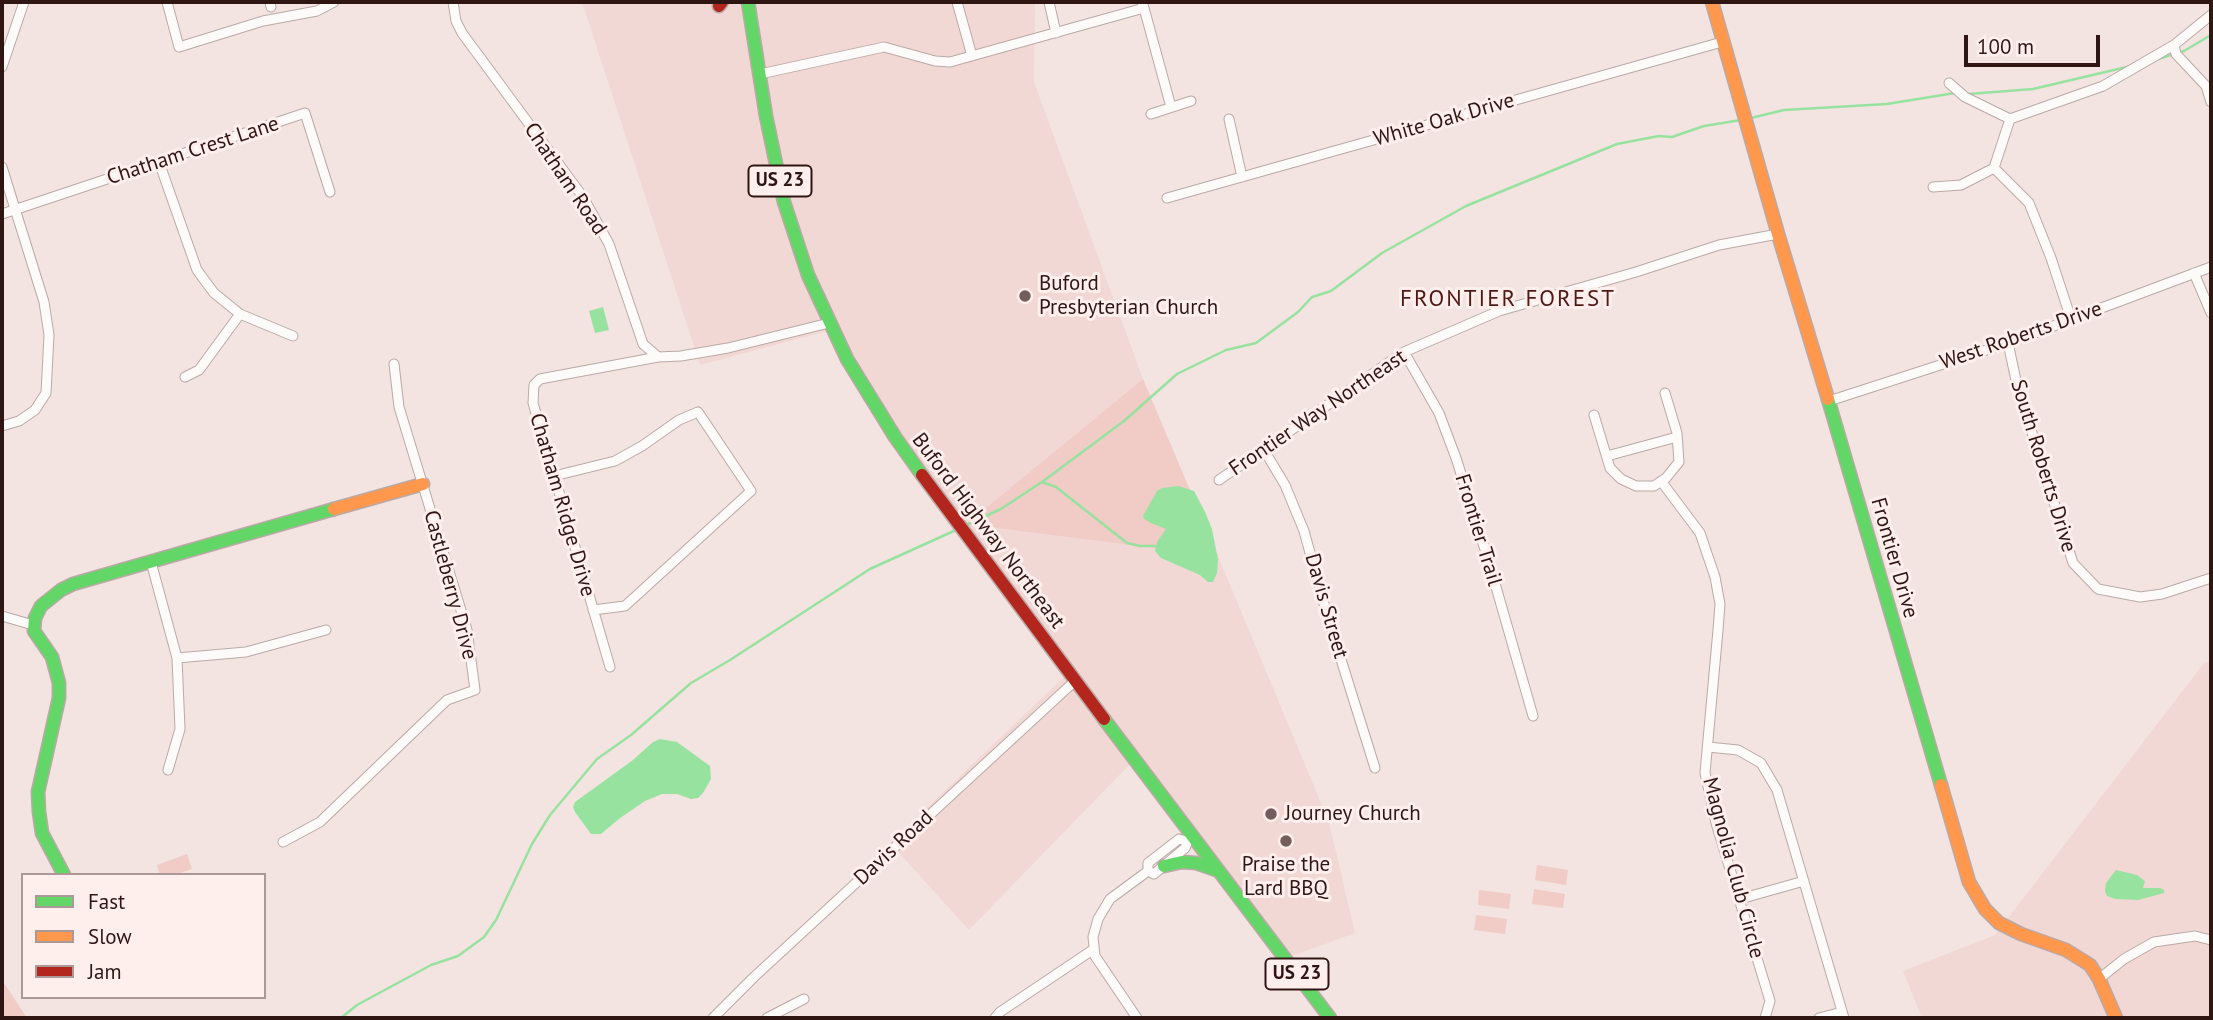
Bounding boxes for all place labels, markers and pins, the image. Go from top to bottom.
place label: Buford Presbyterian Church [1039,271,1218,321]
marker: Buford Presbyterian Church [1017,288,1033,304]
place label: Journey Church [1285,801,1421,827]
marker: Journey Church [1263,806,1279,822]
marker: Praise the Lard BBQ [1278,833,1294,849]
place label: Praise the Lard BBQ [1242,852,1330,902]

